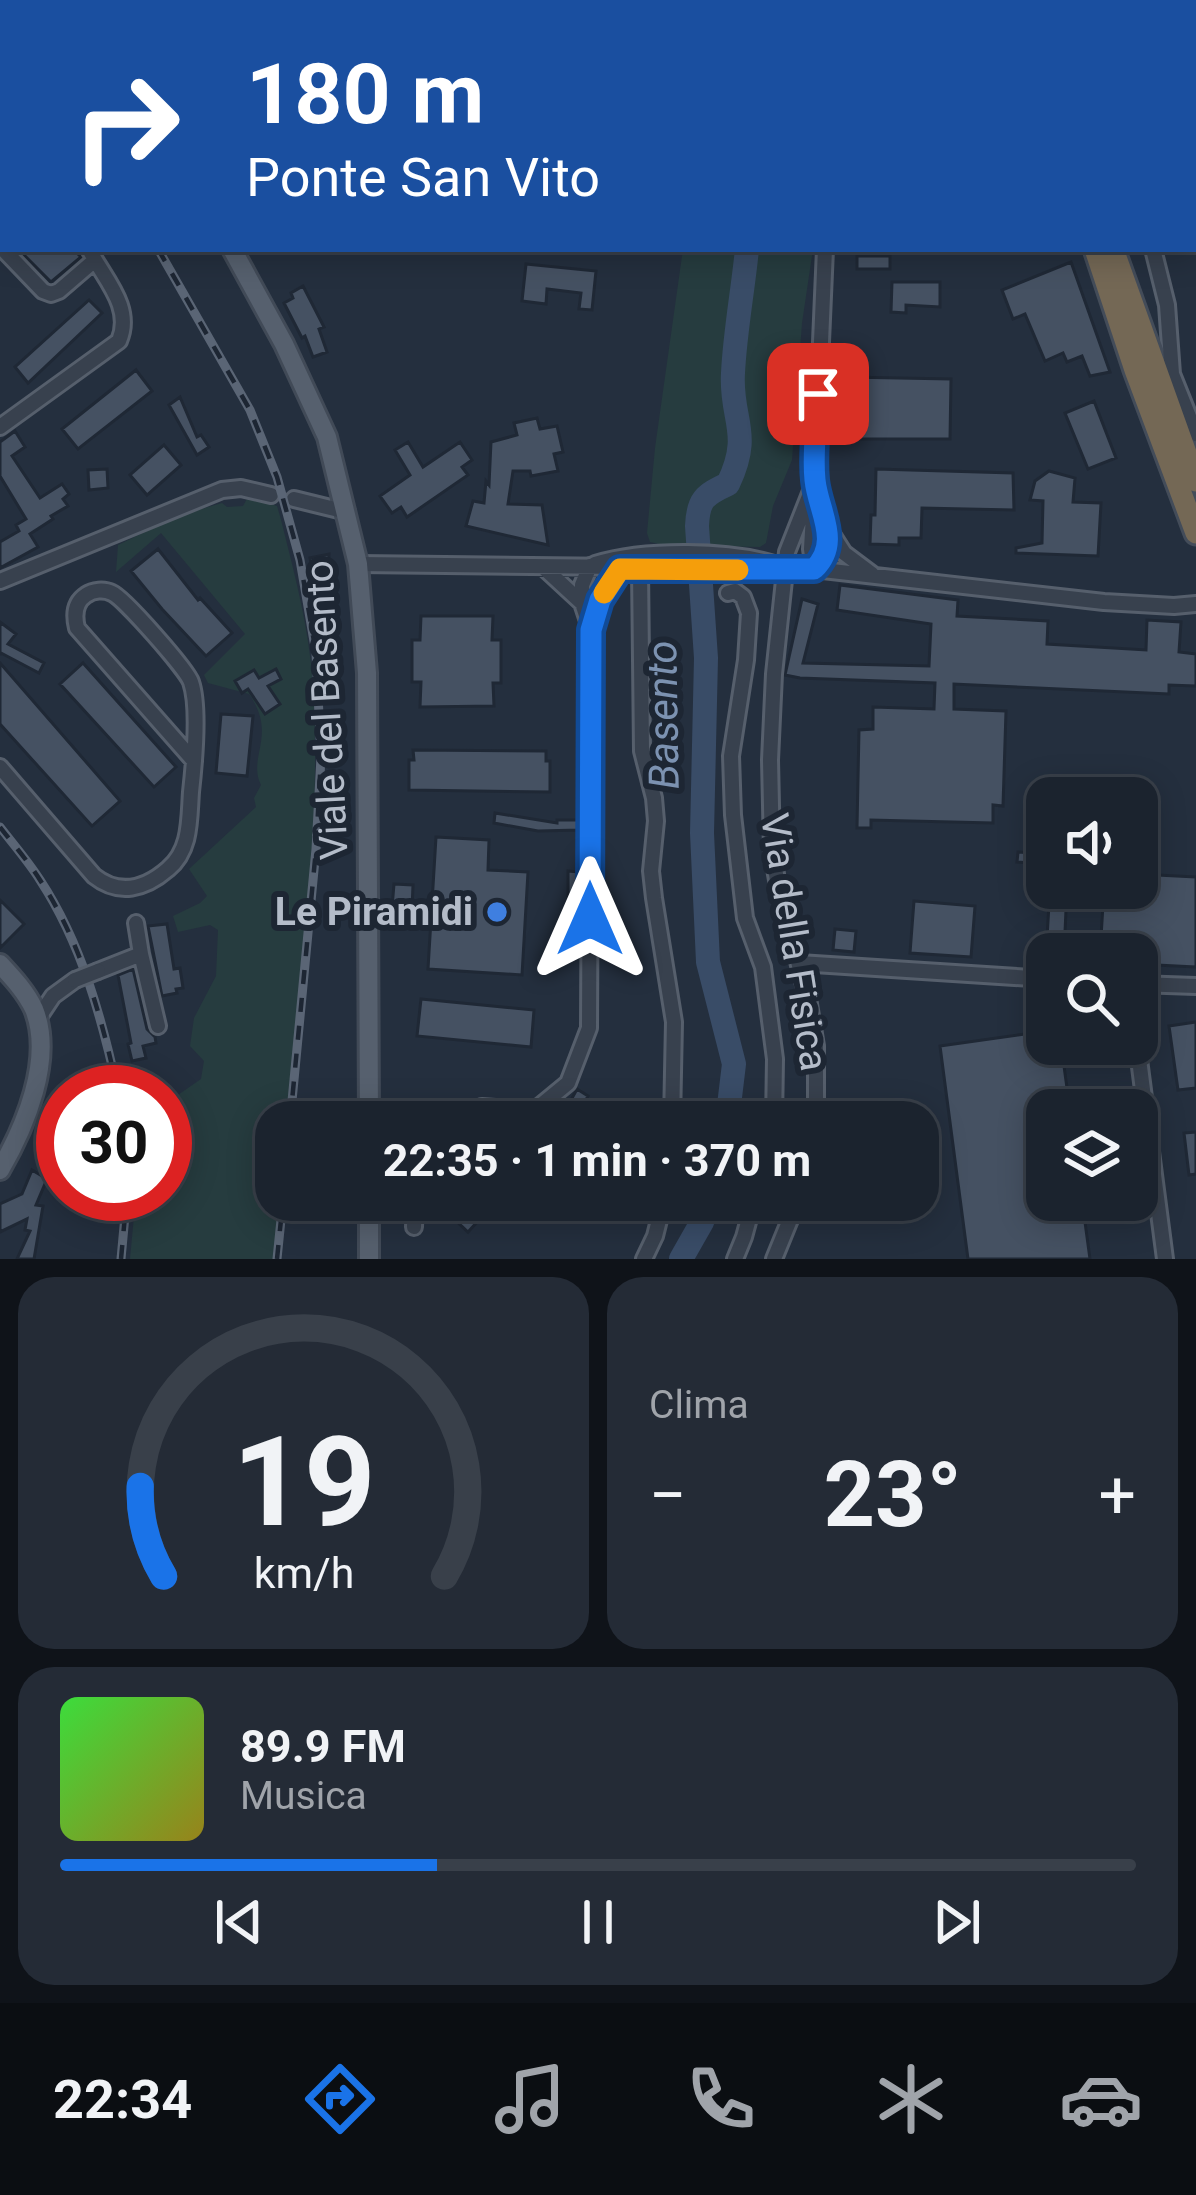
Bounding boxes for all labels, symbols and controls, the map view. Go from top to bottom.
text: 180 m [246,45,484,144]
icon: right [48,48,204,204]
text: Ponte San Vito [246,146,600,209]
pin [767,343,869,445]
icon: arrive [785,361,851,427]
street label: Viale del Basento [296,559,358,861]
water label: Basento [637,640,689,790]
map controls [1026,777,1158,1221]
button: sound [1026,777,1158,909]
street label: Via della Fisica [751,810,837,1074]
position arrow [527,856,653,982]
place label: Le Piramidi [275,889,473,935]
marker: Le Piramidi [484,899,510,925]
button: search [1026,933,1158,1065]
speed limit sign: 30 [36,1065,192,1221]
button: layers [1026,1089,1158,1221]
text: 22:35 · 1 min · 370 m [383,1134,811,1187]
text: Clima [649,1382,749,1428]
text: 19 [232,1409,375,1555]
text: 23° [823,1443,962,1548]
text: − [649,1457,687,1534]
text: + [1099,1457,1136,1534]
text: km/h [253,1548,354,1598]
text: 89.9 FM [240,1720,406,1773]
text: Musica [240,1773,367,1819]
icon: previous [206,1889,272,1955]
icon: pause [565,1889,631,1955]
icon: next [924,1889,990,1955]
icon: directions [298,2057,382,2141]
icon: music [488,2057,572,2141]
icon: phone [679,2057,763,2141]
icon: climate [869,2057,953,2141]
icon: car [1059,2057,1143,2141]
text: 22:34 [53,2068,192,2131]

